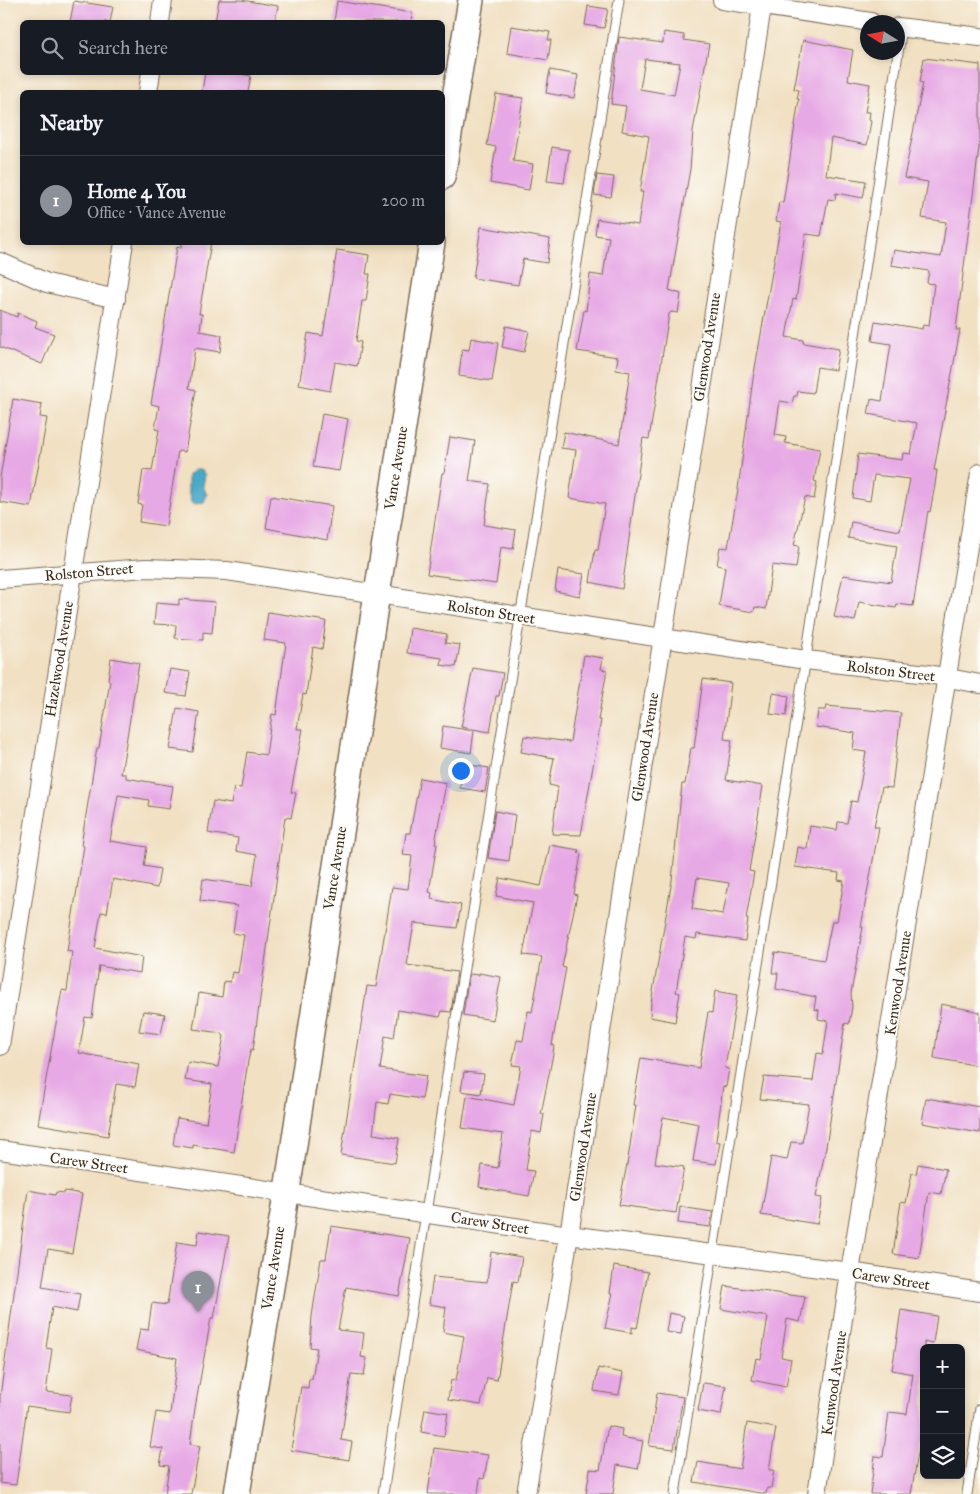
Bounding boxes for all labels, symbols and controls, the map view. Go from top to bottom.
north arrow [860,15,905,60]
search box [20,20,445,75]
icon: search [38,34,66,62]
text: Search here [78,36,168,59]
text: Nearby [40,110,103,136]
text: Home 4 You [87,180,186,203]
text: 1 [53,191,59,210]
text: 200 m [382,191,425,210]
text: Office · Vance Avenue [87,203,226,222]
street label: Glenwood Avenue [690,291,724,403]
street label: Vance Avenue [380,425,412,512]
street label: Rolston Street [44,559,135,585]
street label: Rolston Street [446,596,537,628]
street label: Hazelwood Avenue [41,600,77,718]
street label: Rolston Street [846,657,937,685]
street label: Glenwood Avenue [628,691,662,803]
your location [448,758,474,784]
street label: Vance Avenue [319,825,351,912]
street label: Kenwood Avenue [881,929,915,1037]
street label: Glenwood Avenue [566,1091,600,1203]
street label: Carew Street [49,1149,130,1177]
street label: Carew Street [450,1208,531,1238]
street label: Vance Avenue [257,1225,289,1312]
street label: Carew Street [851,1264,932,1294]
pin: 1 [182,1271,214,1312]
street label: Kenwood Avenue [818,1329,850,1437]
map controls [920,1344,965,1479]
button: + [920,1344,965,1389]
button: − [920,1389,965,1434]
button: layers [920,1434,965,1479]

